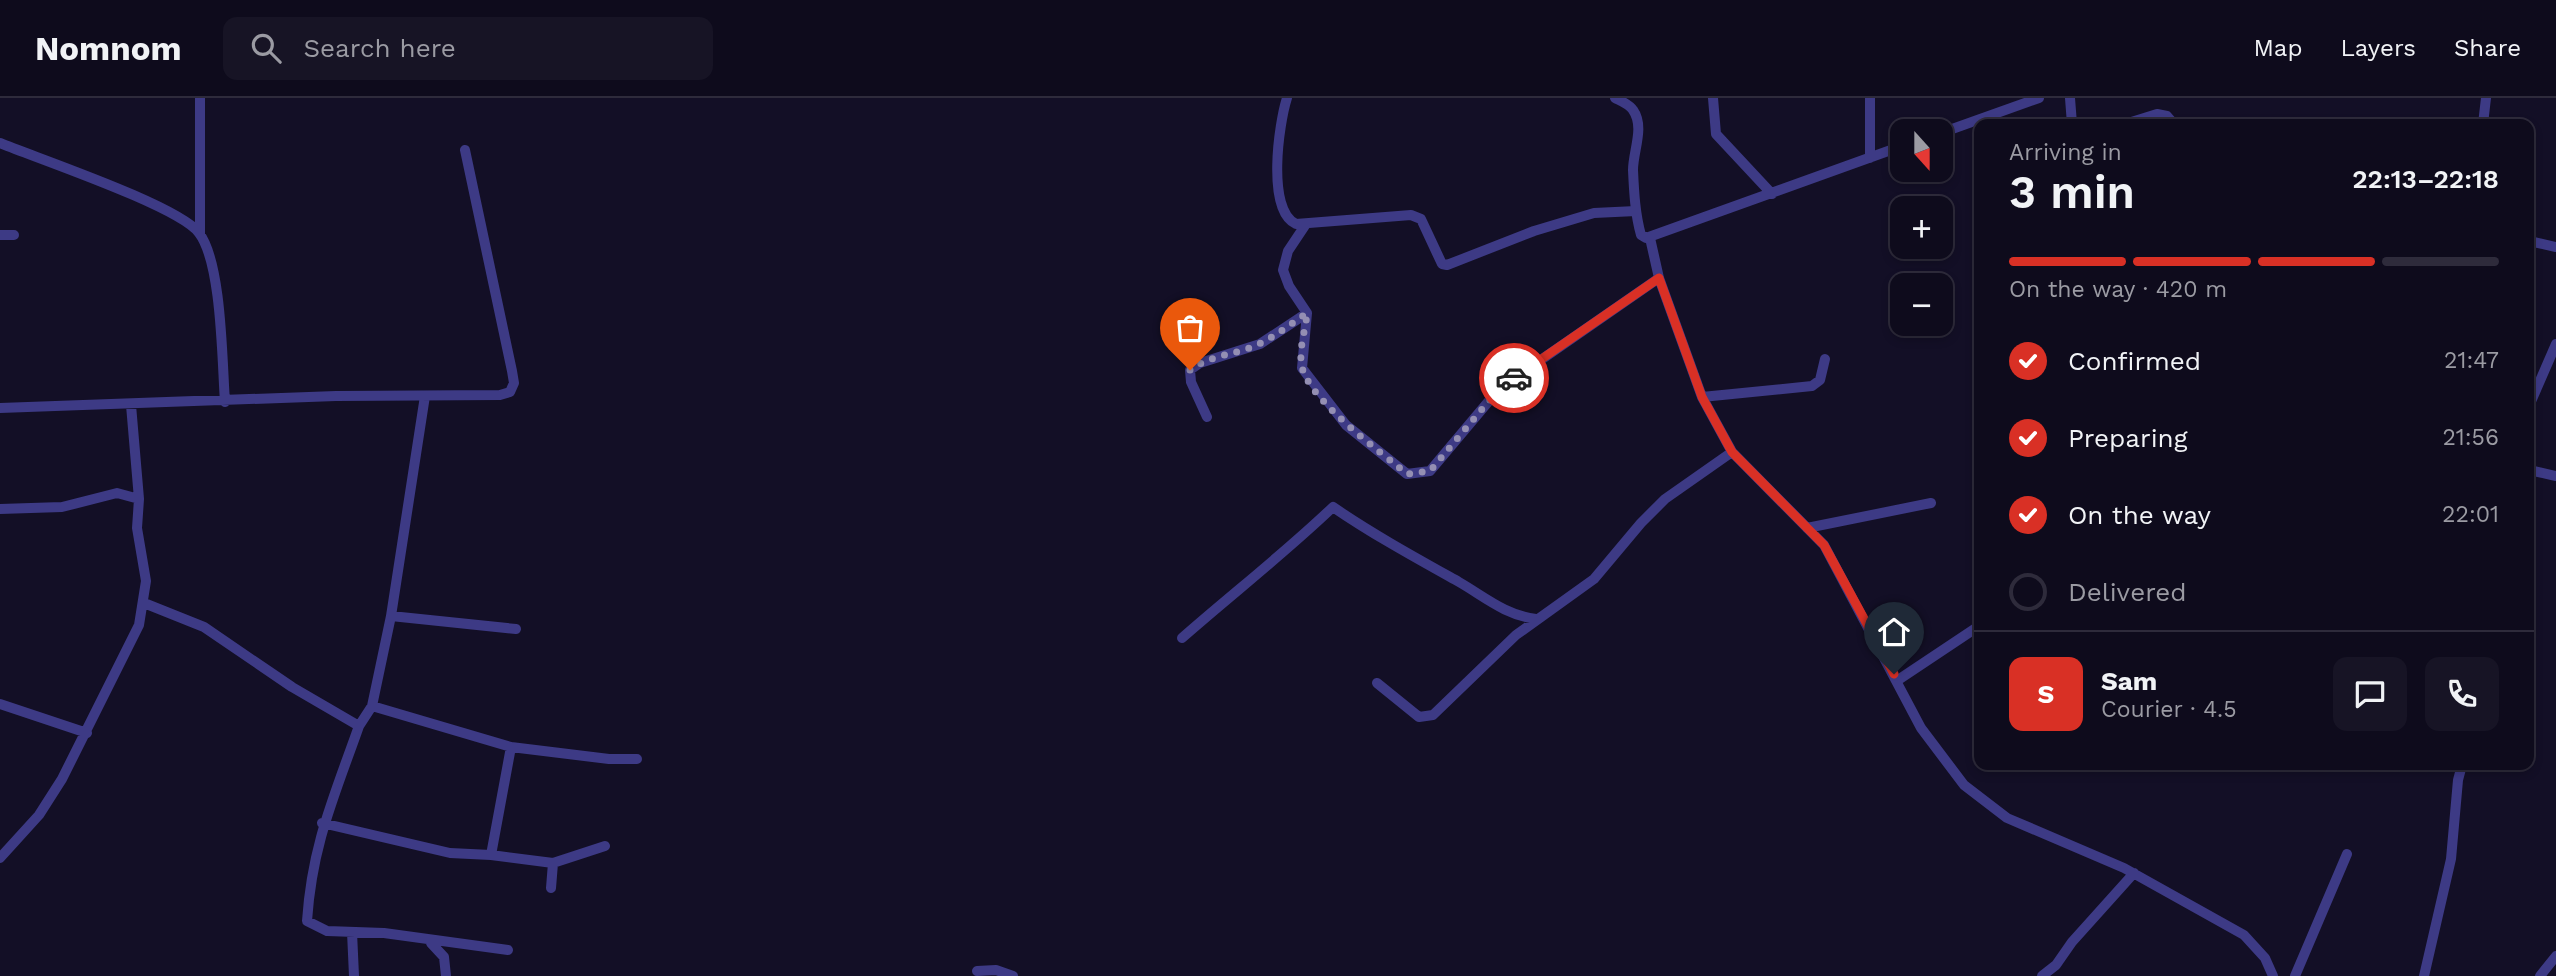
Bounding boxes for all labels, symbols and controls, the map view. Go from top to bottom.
search box [223,17,713,80]
text: Nomnom [35,29,181,68]
icon: search [247,29,285,67]
text: Search here [303,33,456,63]
text: Map [2254,34,2302,62]
text: Layers [2340,34,2416,62]
text: Share [2454,34,2521,62]
north arrow [1890,119,1953,182]
map controls [1890,119,1953,336]
text: Arriving in [2009,139,2122,166]
text: 22:13–22:18 [2352,164,2499,194]
text: 3 min [2009,165,2135,219]
button: + [1890,196,1953,259]
button: − [1890,273,1953,336]
text: On the way · 420 m [2009,276,2227,303]
pin [1160,298,1220,370]
icon: bag [1171,309,1209,347]
icon: check [2009,342,2047,380]
courier [1479,343,1549,413]
text: Confirmed [2068,346,2201,376]
text: 21:47 [2444,347,2499,374]
icon: car [1495,359,1533,397]
icon: check [2009,419,2047,457]
text: Preparing [2068,423,2188,453]
text: 21:56 [2442,424,2499,451]
icon: check [2009,496,2047,534]
text: On the way [2068,500,2211,530]
text: 22:01 [2442,501,2499,528]
text: Delivered [2068,577,2187,607]
pin [1864,602,1924,674]
icon: home [1875,613,1913,651]
button: chat [2333,657,2407,731]
button: phone [2425,657,2499,731]
text: Sam [2101,666,2157,696]
text: S [2038,679,2054,709]
text: Courier · 4.5 [2101,696,2237,723]

